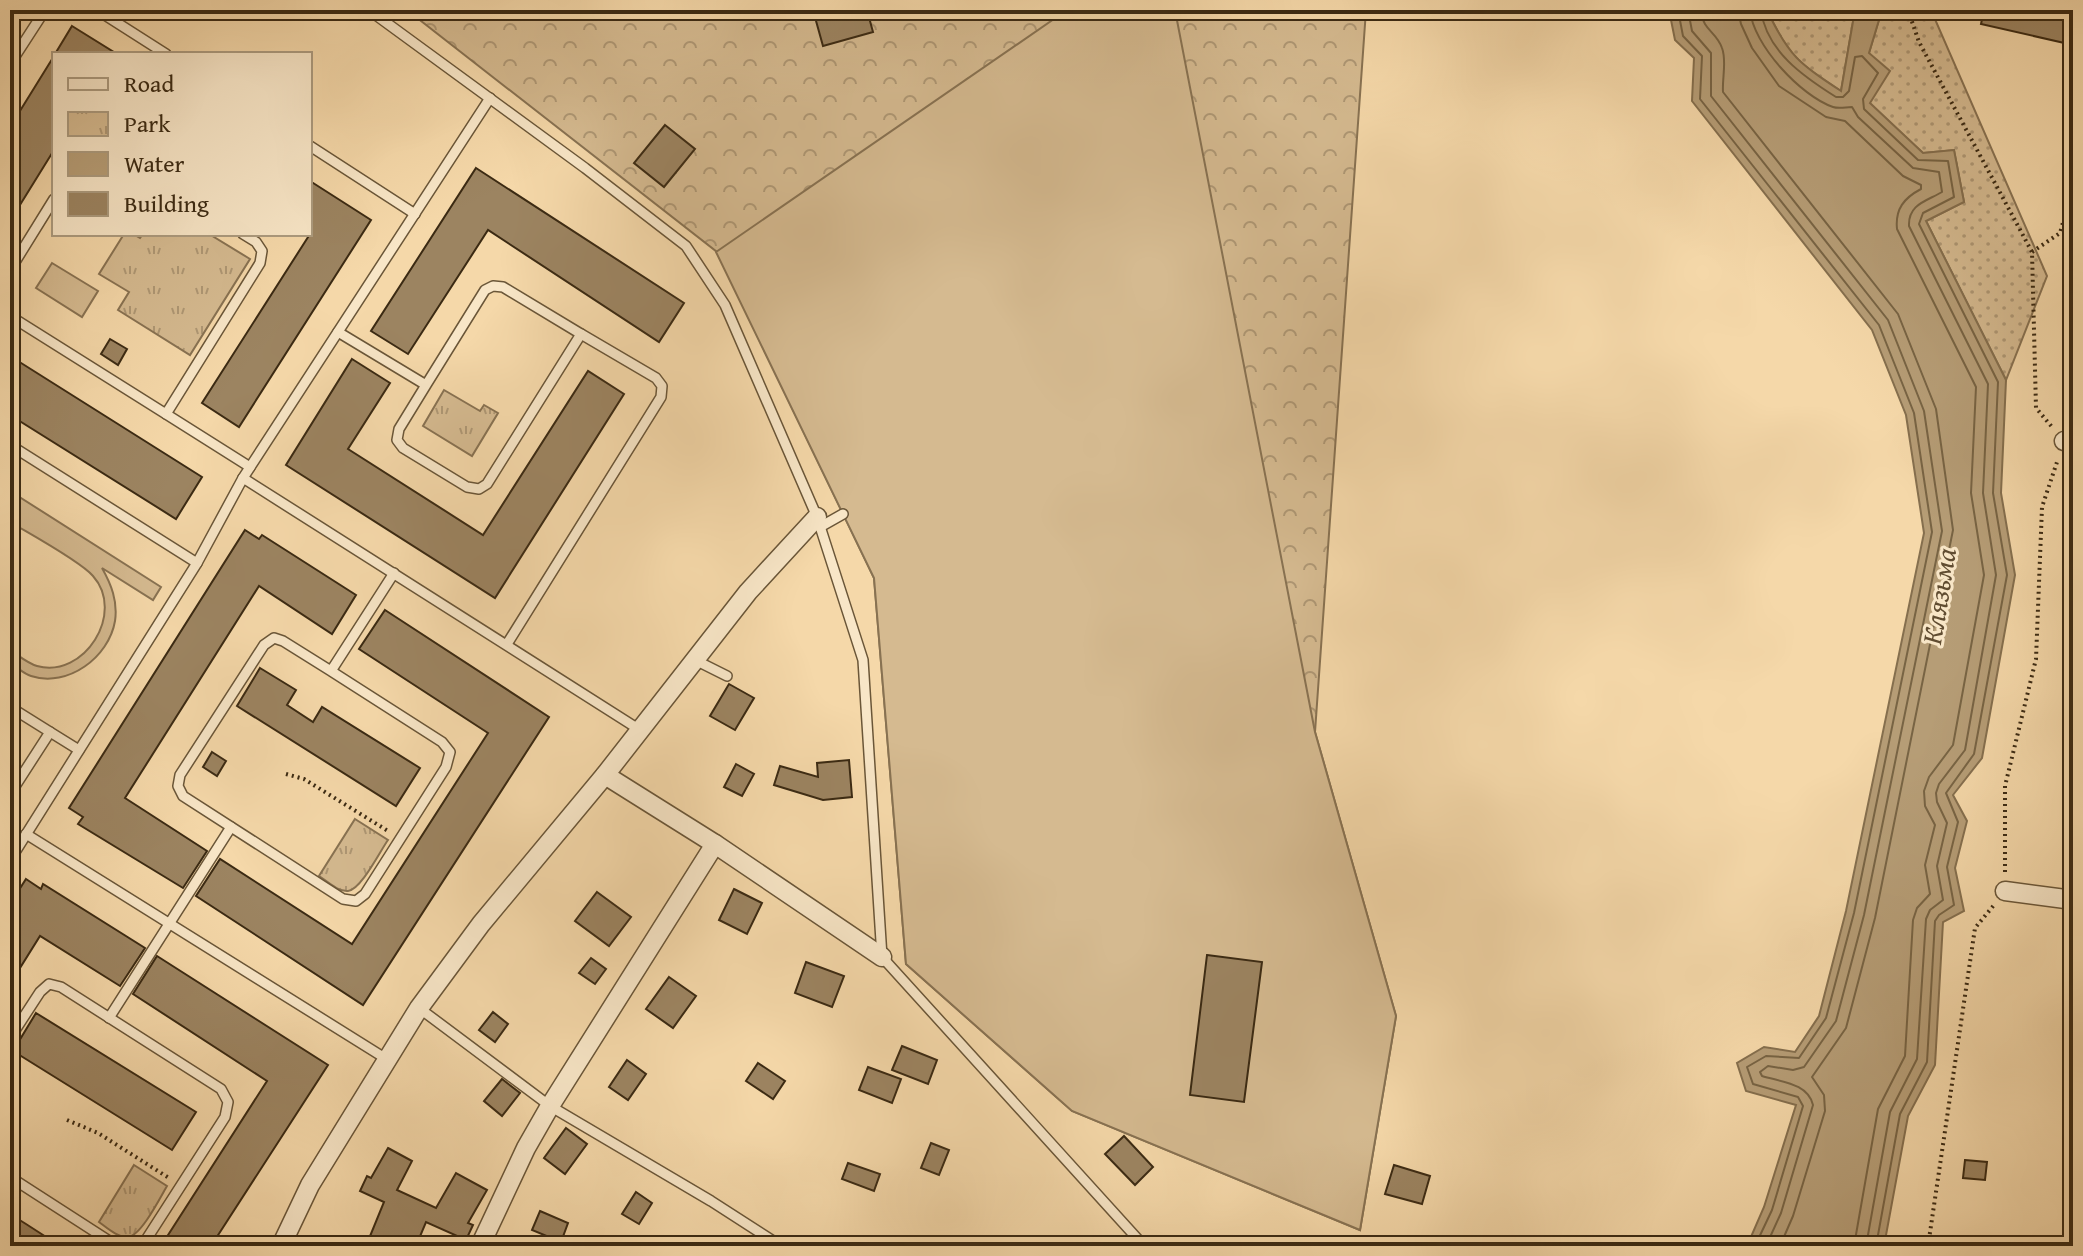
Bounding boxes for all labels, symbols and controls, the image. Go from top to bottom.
legend [52,52,312,236]
text: Road [124,66,174,101]
text: Park [124,106,171,141]
text: Water [124,146,185,181]
text: Building [124,186,209,221]
water label: Клязьма [1910,545,1966,647]

